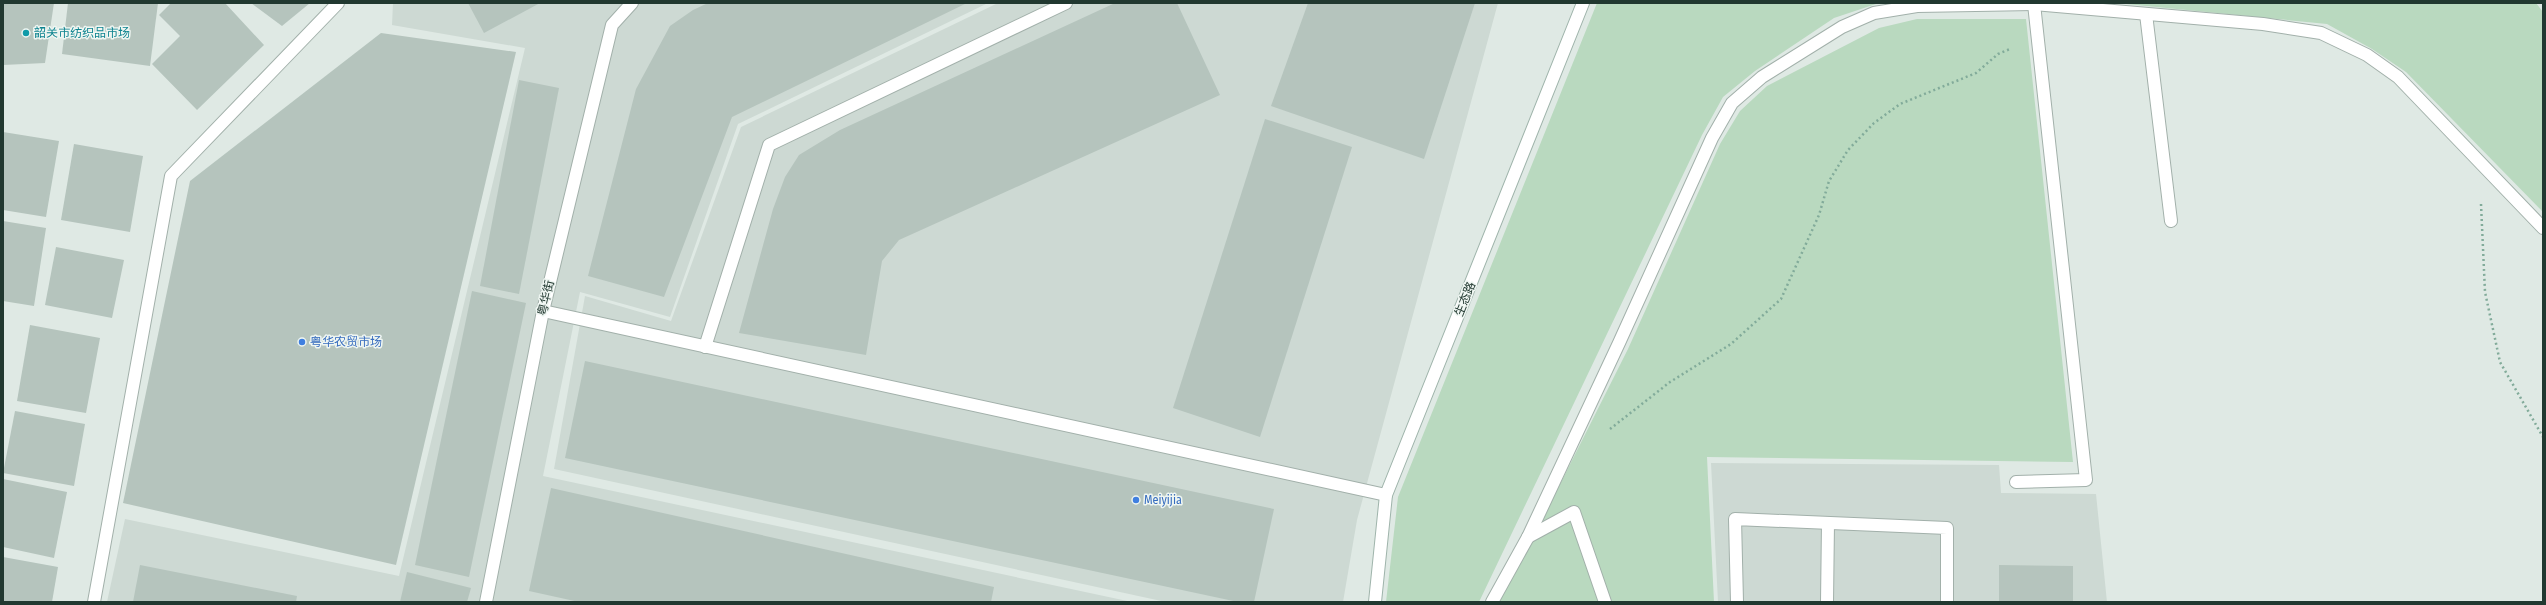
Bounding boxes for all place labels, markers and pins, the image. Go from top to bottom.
place label: 韶关市纺织品市场 [34,26,130,40]
marker: 韶关市纺织品市场 [21,28,31,38]
place label: 粤华农贸市场 [310,335,382,349]
marker: 粤华农贸市场 [297,337,307,347]
place label: Meiyijia [1144,493,1182,507]
marker: Meiyijia [1131,495,1141,505]

